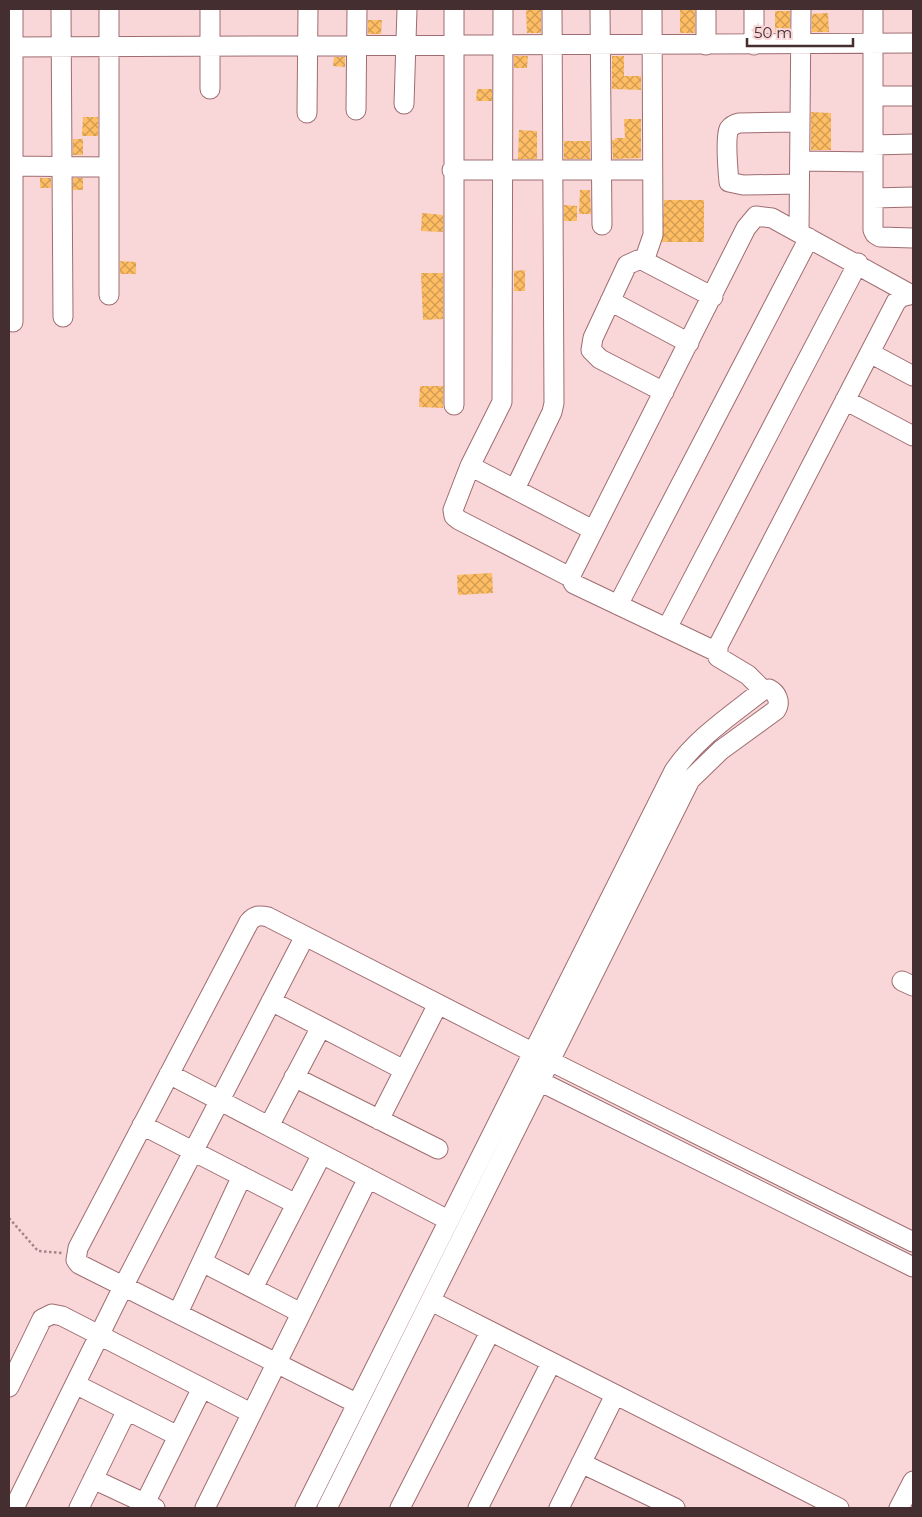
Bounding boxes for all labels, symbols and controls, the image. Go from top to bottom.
scale bar [747,15,853,47]
text: 50 m [754,23,792,42]

